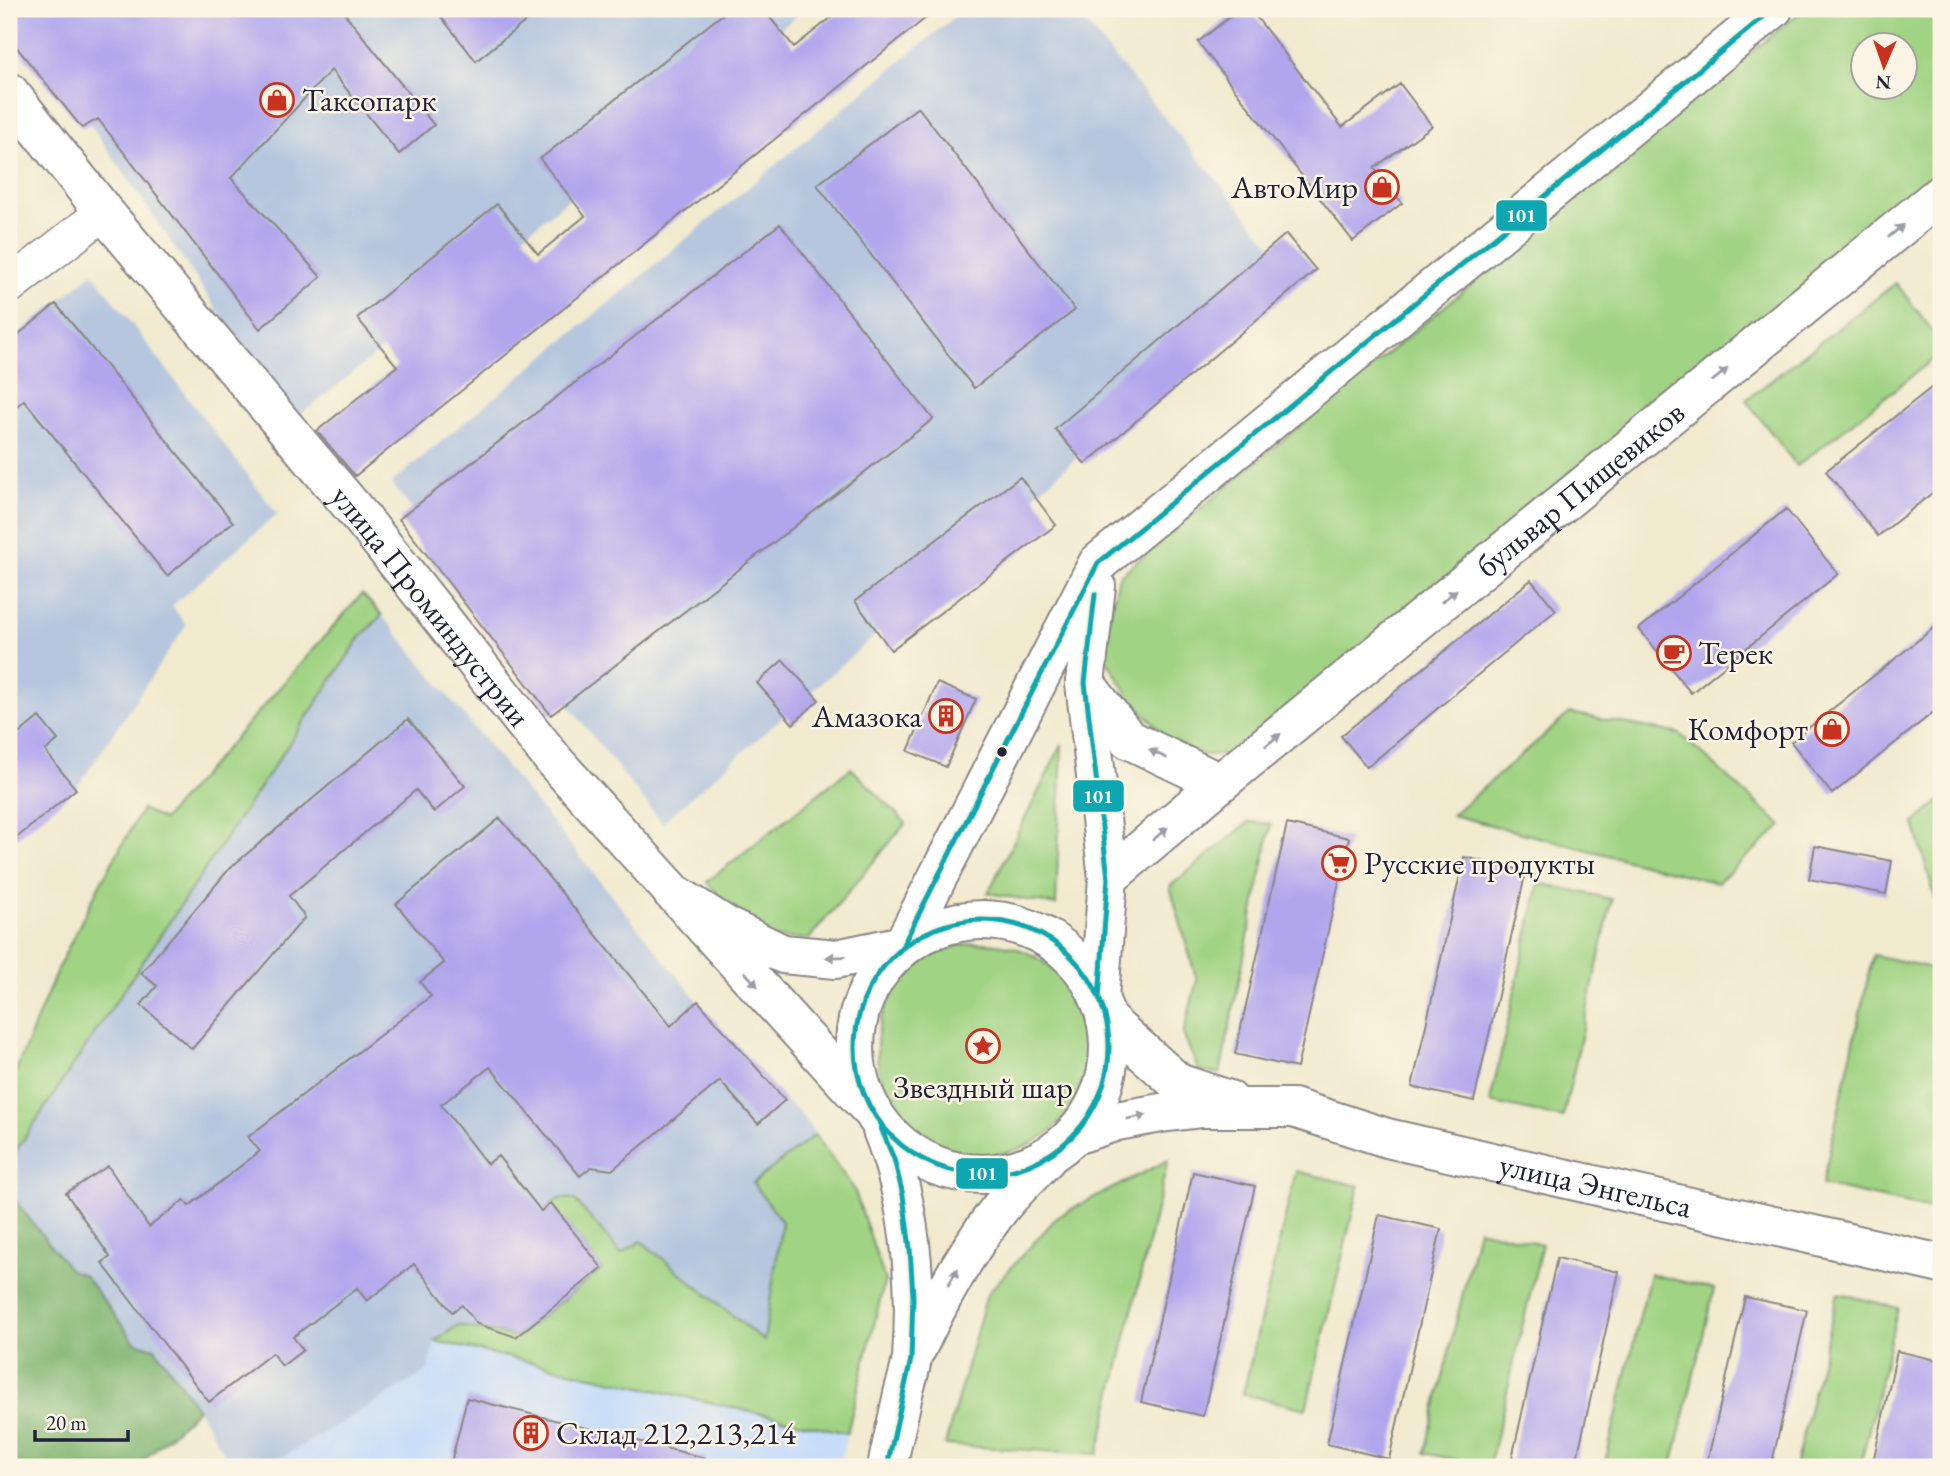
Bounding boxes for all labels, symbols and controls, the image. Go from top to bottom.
north arrow [1848,32,1918,102]
text: N [1875,70,1892,95]
place label: Таксопарк [302,79,437,121]
shop icon: Таксопарк [258,81,296,119]
place label: АвтоМир [1230,166,1358,208]
shop icon: АвтоМир [1363,168,1401,206]
line badge: 101 [1495,199,1548,232]
text: 101 [1506,203,1536,228]
one-way arrow [1887,224,1905,239]
one-way arrow [1711,368,1728,383]
street label: бульвар Пищевиков [1467,391,1693,586]
street label: улица Проминдустрии [322,476,540,735]
one-way arrow [1440,589,1457,604]
place label: Терек [1698,632,1773,674]
cafe icon: Терек [1655,634,1693,672]
place label: Амазока [811,695,922,737]
building icon: Амазока [927,697,965,735]
place label: Комфорт [1688,708,1808,750]
shop icon: Комфорт [1813,710,1851,748]
one-way arrow [1264,733,1281,748]
unlabelled marker [995,745,1009,759]
one-way arrow [1148,748,1168,759]
line badge: 101 [1072,779,1125,813]
text: 101 [1083,784,1113,809]
one-way arrow [1151,827,1168,842]
place label: Русские продукты [1364,842,1595,884]
supermarket icon: Русские продукты [1320,844,1358,882]
one-way arrow [825,952,847,963]
one-way arrow [743,970,759,988]
place icon: Звездный шар [964,1027,1002,1065]
place label: Звездный шар [893,1066,1073,1108]
one-way arrow [1126,1111,1148,1122]
street label: улица Энгельса [1495,1143,1696,1228]
line badge: 101 [955,1157,1009,1190]
text: 101 [967,1161,997,1186]
one-way arrow [947,1267,960,1286]
scale bar [35,1399,128,1443]
text: 20 m [46,1409,87,1436]
place label: Склад 212,213,214 [556,1412,797,1454]
building icon: Склад 212,213,214 [512,1414,550,1452]

